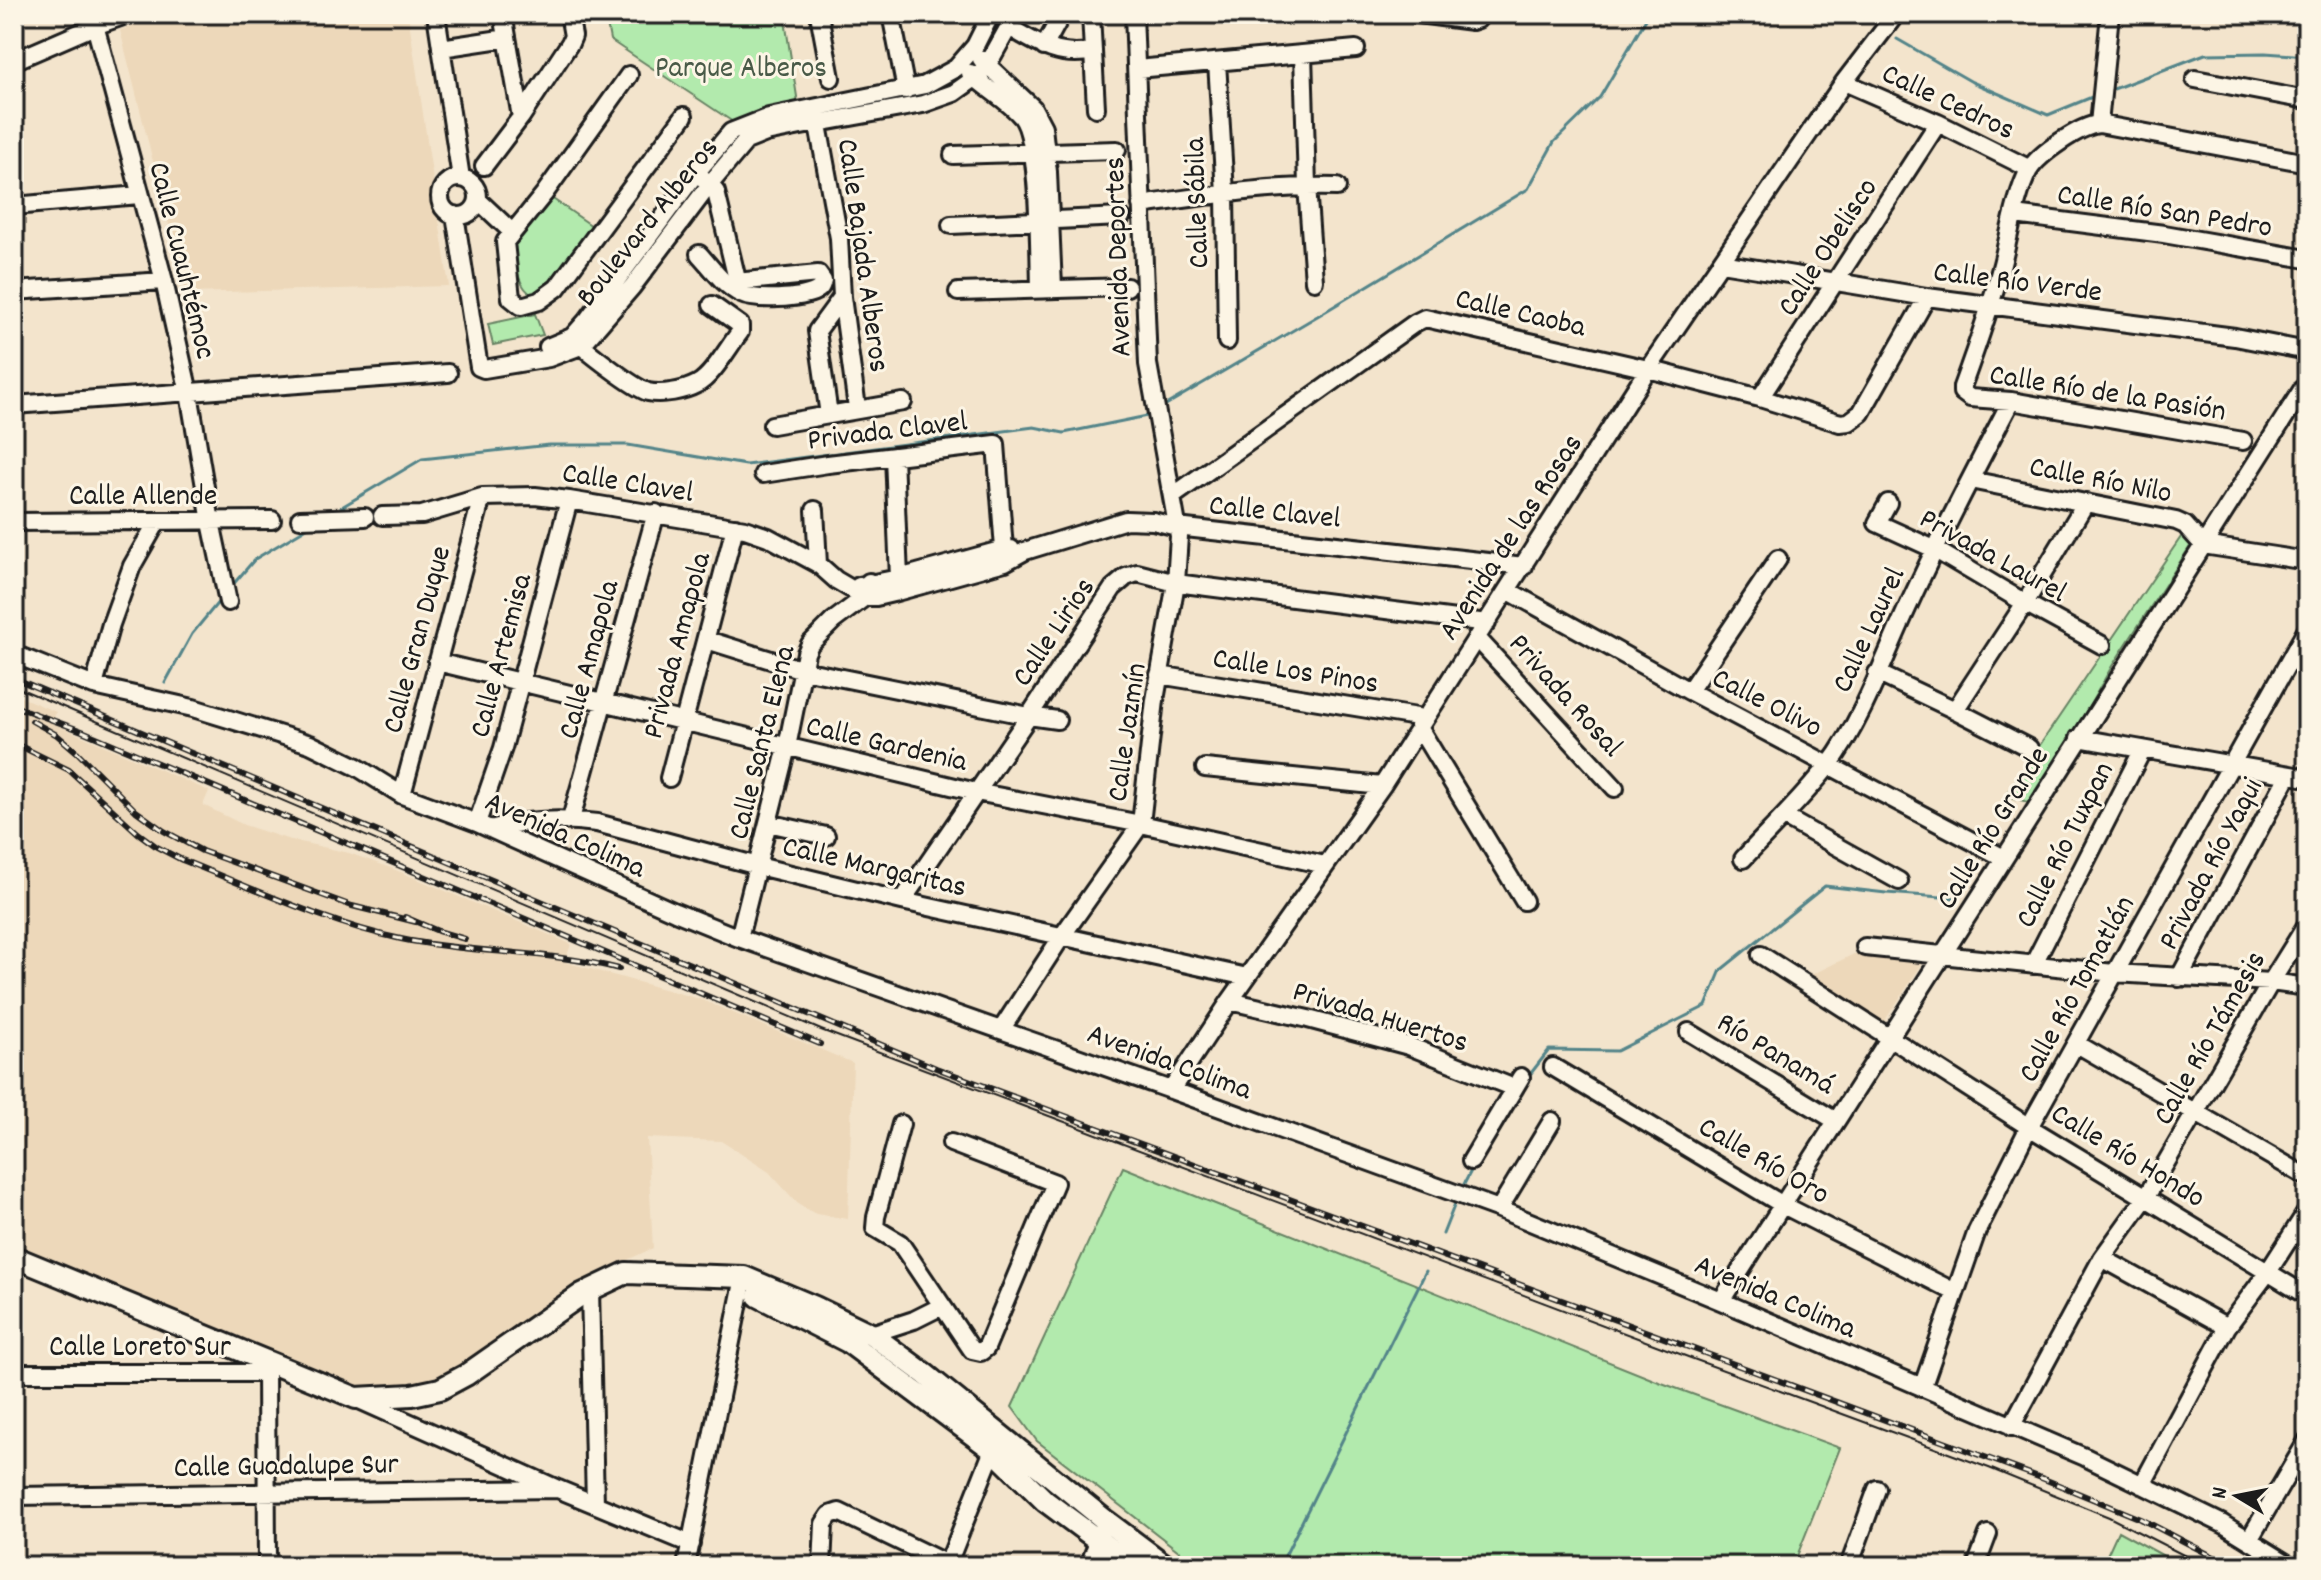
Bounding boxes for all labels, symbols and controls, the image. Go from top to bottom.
park label: Parque Alberos [655,49,827,92]
street label: Calle Cedros [1873,54,2021,154]
street label: Boulevard Alberos [568,130,731,318]
street label: Calle Bajada Alberos [823,136,898,375]
street label: Calle Sábila [1176,136,1223,269]
street label: Avenida Deportes [1096,156,1145,358]
street label: Calle Cuauhtémoc [134,158,225,364]
street label: Calle Obelisco [1769,171,1891,326]
street label: Calle Río San Pedro [2054,175,2275,252]
street label: Calle Río Verde [1931,253,2104,316]
street label: Calle Caoba [1451,280,1590,351]
street label: Calle Río de la Pasión [1986,356,2229,435]
street label: Privada Clavel [805,402,970,465]
street label: Avenida de las Rosas [1430,427,1596,650]
street label: Calle Río Nilo [2025,448,2175,517]
street label: Calle Clavel [559,454,696,517]
street label: Calle Allende [69,477,217,520]
street label: Calle Clavel [1207,486,1342,543]
street label: Privada Laurel [1910,500,2073,616]
street label: Calle Gran Duque [374,542,465,739]
street label: Privada Amapola [634,547,725,744]
street label: Calle Laurel [1823,561,1919,701]
street label: Calle Artemisa [461,569,546,743]
street label: Calle Lirios [1003,570,1108,697]
street label: Calle Amapola [550,575,633,744]
street label: Privada Rosal [1496,626,1631,768]
street label: Calle Los Pinos [1209,639,1381,708]
street label: Calle Santa Elena [720,641,809,845]
street label: Calle Olivo [1703,659,1829,751]
street label: Calle Jazmín [1098,661,1160,805]
street label: Calle Gardenia [801,707,972,786]
street label: Calle Río Grande [1928,740,2062,919]
street label: Calle Río Tuxpan [2007,755,2127,937]
street label: Privada Río Yaqui [2150,772,2276,959]
street label: Avenida Colima [477,783,652,892]
street label: Calle Margaritas [778,827,970,911]
street label: Calle Río Tomatlán [2010,889,2148,1092]
street label: Calle Río Támesis [2144,944,2279,1134]
street label: Privada Huertos [1287,972,1473,1066]
street label: Río Panamá [1707,1004,1842,1108]
street label: Avenida Colima [1080,1015,1257,1114]
street label: Calle Río Hondo [2041,1095,2212,1221]
street label: Calle Río Oro [1689,1108,1836,1218]
street label: Avenida Colima [1687,1246,1863,1353]
street label: Calle Loreto Sur [49,1328,231,1371]
street label: Calle Guadalupe Sur [173,1445,399,1492]
north arrow [2197,1456,2277,1536]
text: N [2205,1485,2237,1501]

